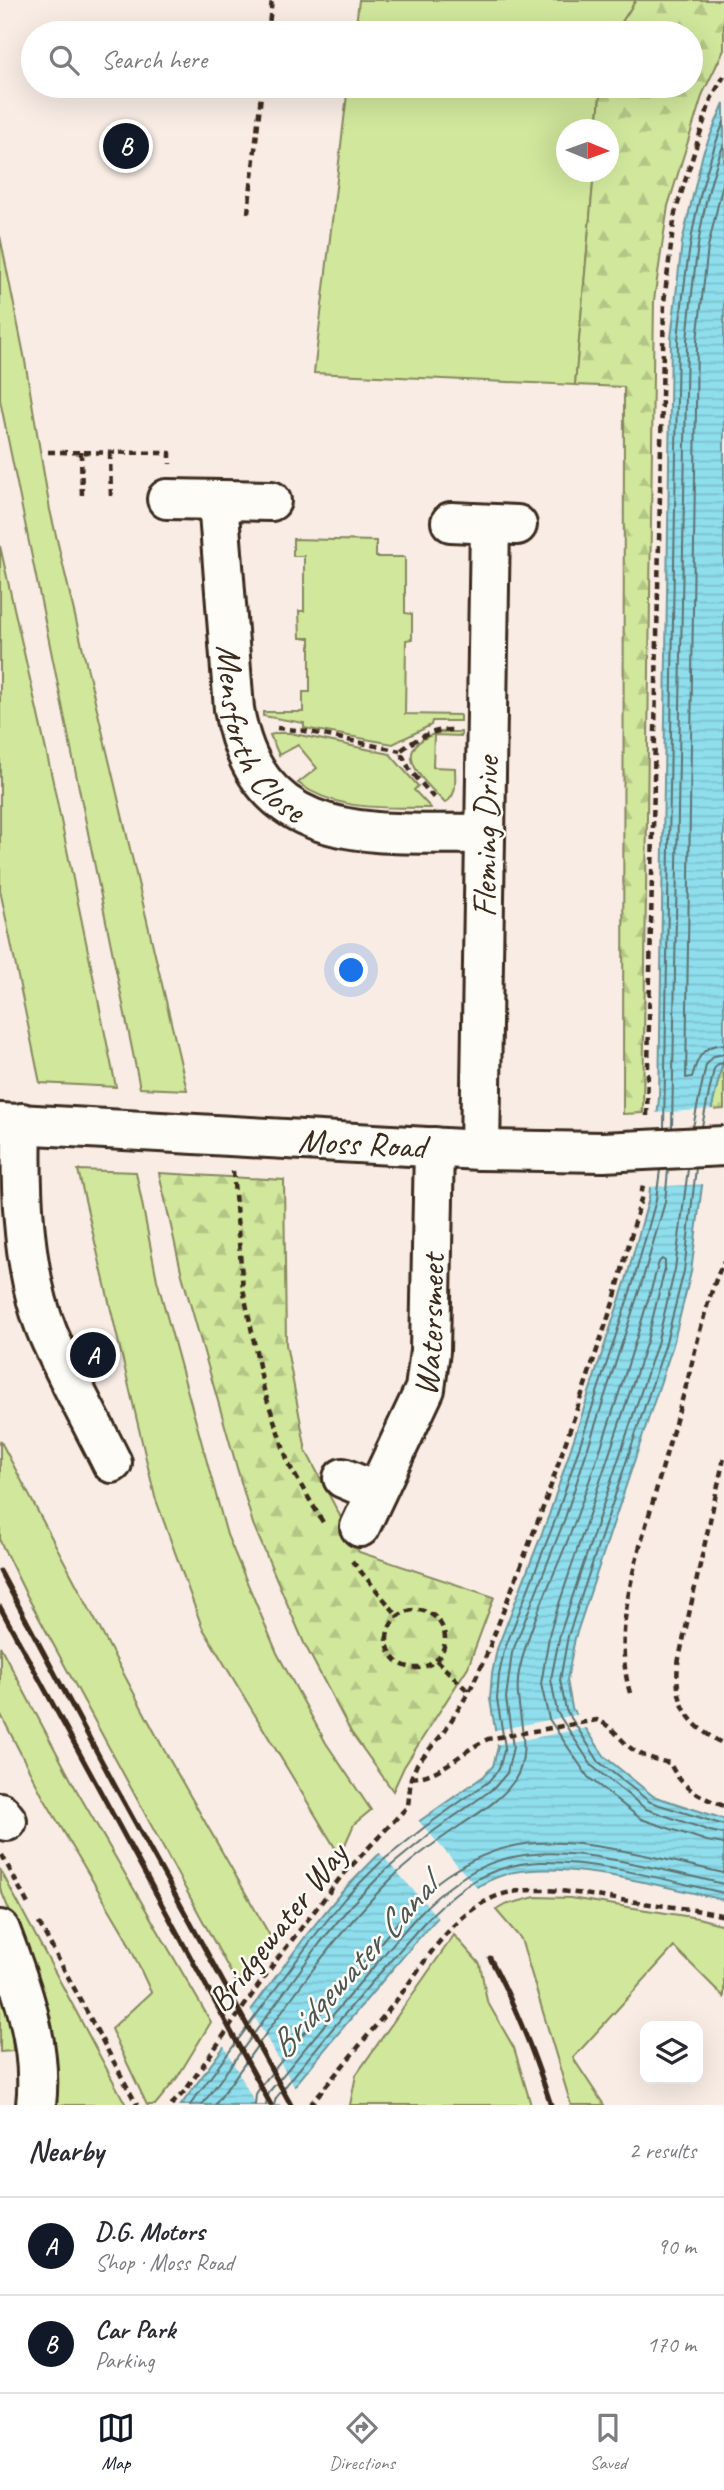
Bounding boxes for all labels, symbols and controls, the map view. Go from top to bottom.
search box [21,21,703,98]
icon: search [45,41,83,79]
text: Search here [101,43,207,76]
north arrow [556,119,619,182]
pin: B [103,120,149,172]
street label: Mensforth Close [206,643,314,835]
street label: Fleming Drive [462,754,509,918]
your location [334,953,368,987]
street label: Moss Road [297,1118,432,1170]
street label: Watersmeet [402,1250,455,1398]
pin: A [70,1329,116,1381]
street label: Bridgewater Way [197,1831,359,2021]
water label: Bridgewater Canal [258,1856,455,2068]
map controls [640,2021,703,2084]
button: layers [640,2021,703,2084]
text: Nearby [28,2132,104,2170]
text: 2 results [629,2136,696,2165]
text: D.G. Motors [95,2215,205,2248]
text: A [45,2232,57,2261]
text: 90 m [657,2232,696,2261]
text: Shop · Moss Road [95,2248,234,2277]
text: Car Park [95,2313,175,2346]
text: B [45,2330,57,2359]
text: 170 m [647,2330,696,2359]
text: Parking [95,2346,154,2375]
tab: Map [97,2409,135,2475]
tab: Directions [329,2409,395,2475]
tab: Saved [589,2409,627,2475]

